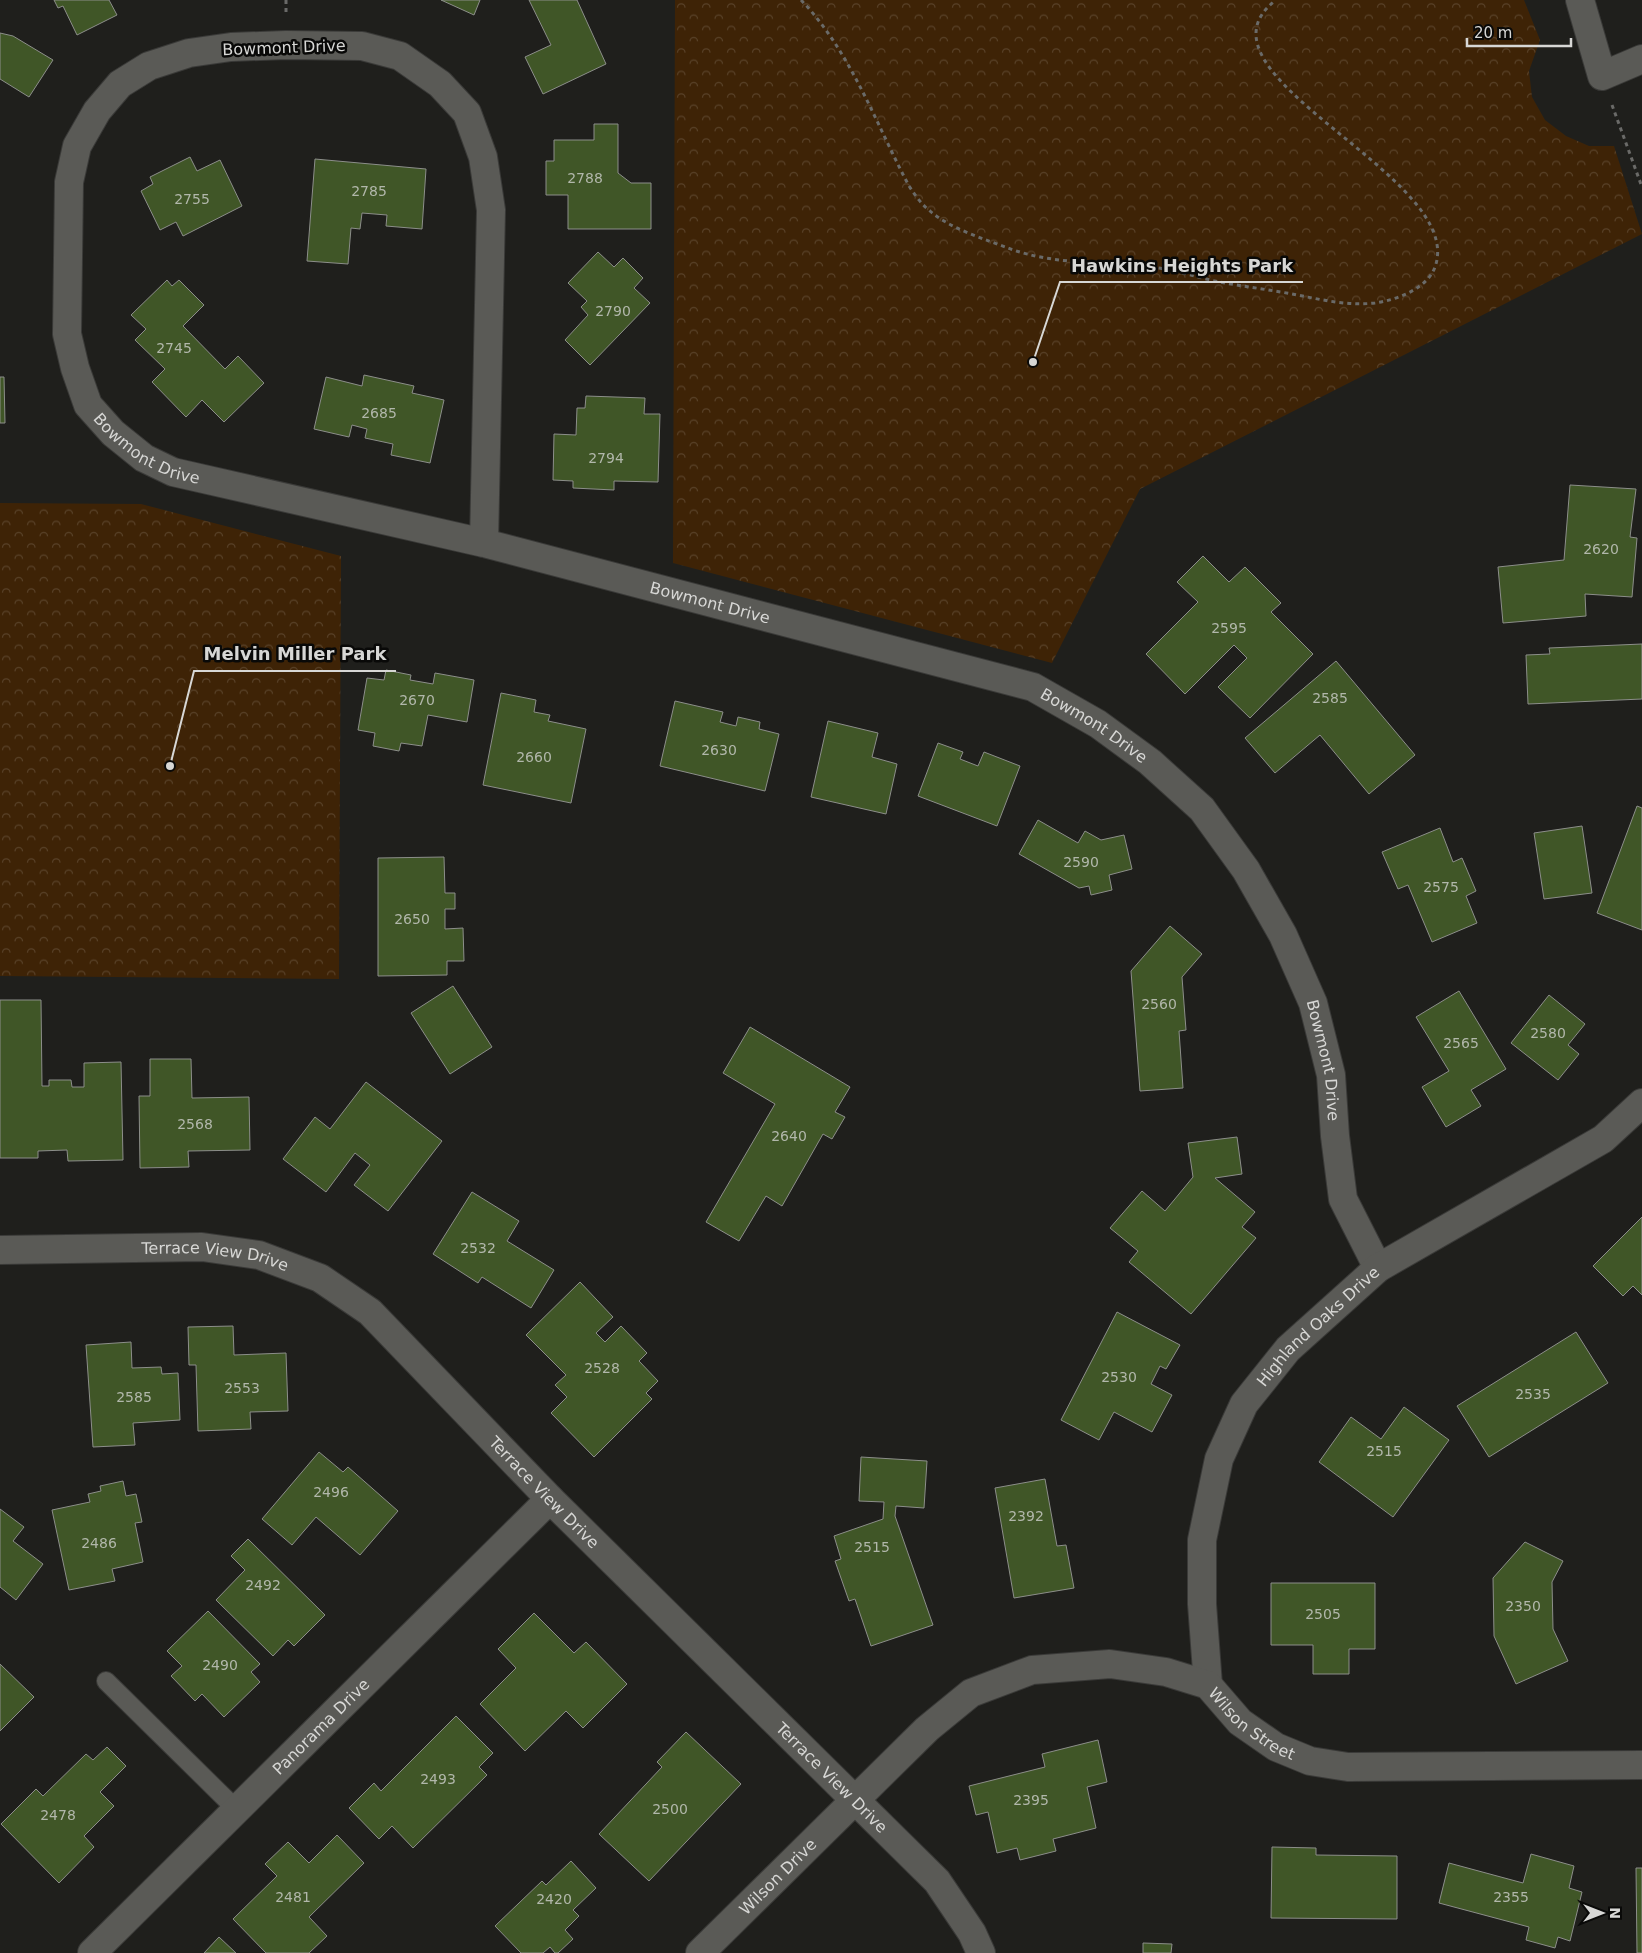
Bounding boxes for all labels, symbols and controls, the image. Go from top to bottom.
scale bar [1467,15,1571,47]
text: 20 m [1474,24,1512,42]
street label: Bowmont Drive [222,36,346,59]
house number: 2788 [567,170,603,186]
house number: 2785 [351,183,387,199]
house number: 2755 [174,191,210,207]
callout: Hawkins Heights Park [1060,249,1303,282]
text: Hawkins Heights Park [1071,255,1294,276]
house number: 2790 [595,303,631,319]
house number: 2745 [156,340,192,356]
house number: 2685 [361,405,397,421]
street label: Bowmont Drive [90,409,202,488]
house number: 2794 [588,450,624,466]
house number: 2620 [1583,541,1619,557]
street label: Bowmont Drive [648,578,772,628]
house number: 2595 [1211,620,1247,636]
callout: Melvin Miller Park [194,638,396,671]
text: Melvin Miller Park [204,643,387,664]
street label: Bowmont Drive [1037,684,1151,767]
house number: 2585 [1312,690,1348,706]
house number: 2670 [399,692,435,708]
house number: 2630 [701,742,737,758]
house number: 2660 [516,749,552,765]
house number: 2590 [1063,854,1099,870]
house number: 2575 [1423,879,1459,895]
house number: 2650 [394,911,430,927]
house number: 2560 [1141,996,1177,1012]
street label: Bowmont Drive [1303,998,1343,1122]
house number: 2580 [1530,1025,1566,1041]
house number: 2565 [1443,1035,1479,1051]
house number: 2568 [177,1116,213,1132]
house number: 2640 [771,1128,807,1144]
street label: Terrace View Drive [140,1238,291,1275]
house number: 2532 [460,1240,496,1256]
street label: Highland Oaks Drive [1253,1263,1383,1390]
house number: 2528 [584,1360,620,1376]
house number: 2530 [1101,1369,1137,1385]
house number: 2553 [224,1380,260,1396]
house number: 2535 [1515,1386,1551,1402]
house number: 2585 [116,1389,152,1405]
street label: Terrace View Drive [484,1432,603,1552]
house number: 2515 [1366,1443,1402,1459]
house number: 2496 [313,1484,349,1500]
house number: 2392 [1008,1508,1044,1524]
house number: 2486 [81,1535,117,1551]
house number: 2515 [854,1539,890,1555]
house number: 2492 [245,1577,281,1593]
house number: 2350 [1505,1598,1541,1614]
house number: 2505 [1305,1606,1341,1622]
house number: 2490 [202,1657,238,1673]
street label: Panorama Drive [269,1675,373,1779]
street label: Wilson Street [1204,1684,1298,1764]
street label: Terrace View Drive [771,1718,891,1837]
house number: 2493 [420,1771,456,1787]
house number: 2395 [1013,1792,1049,1808]
house number: 2500 [652,1801,688,1817]
house number: 2478 [40,1807,76,1823]
street label: Wilson Drive [736,1835,820,1919]
north arrow [1577,1888,1627,1938]
house number: 2481 [275,1889,311,1905]
house number: 2355 [1493,1889,1529,1905]
house number: 2420 [536,1891,572,1907]
text: N [1607,1907,1623,1919]

